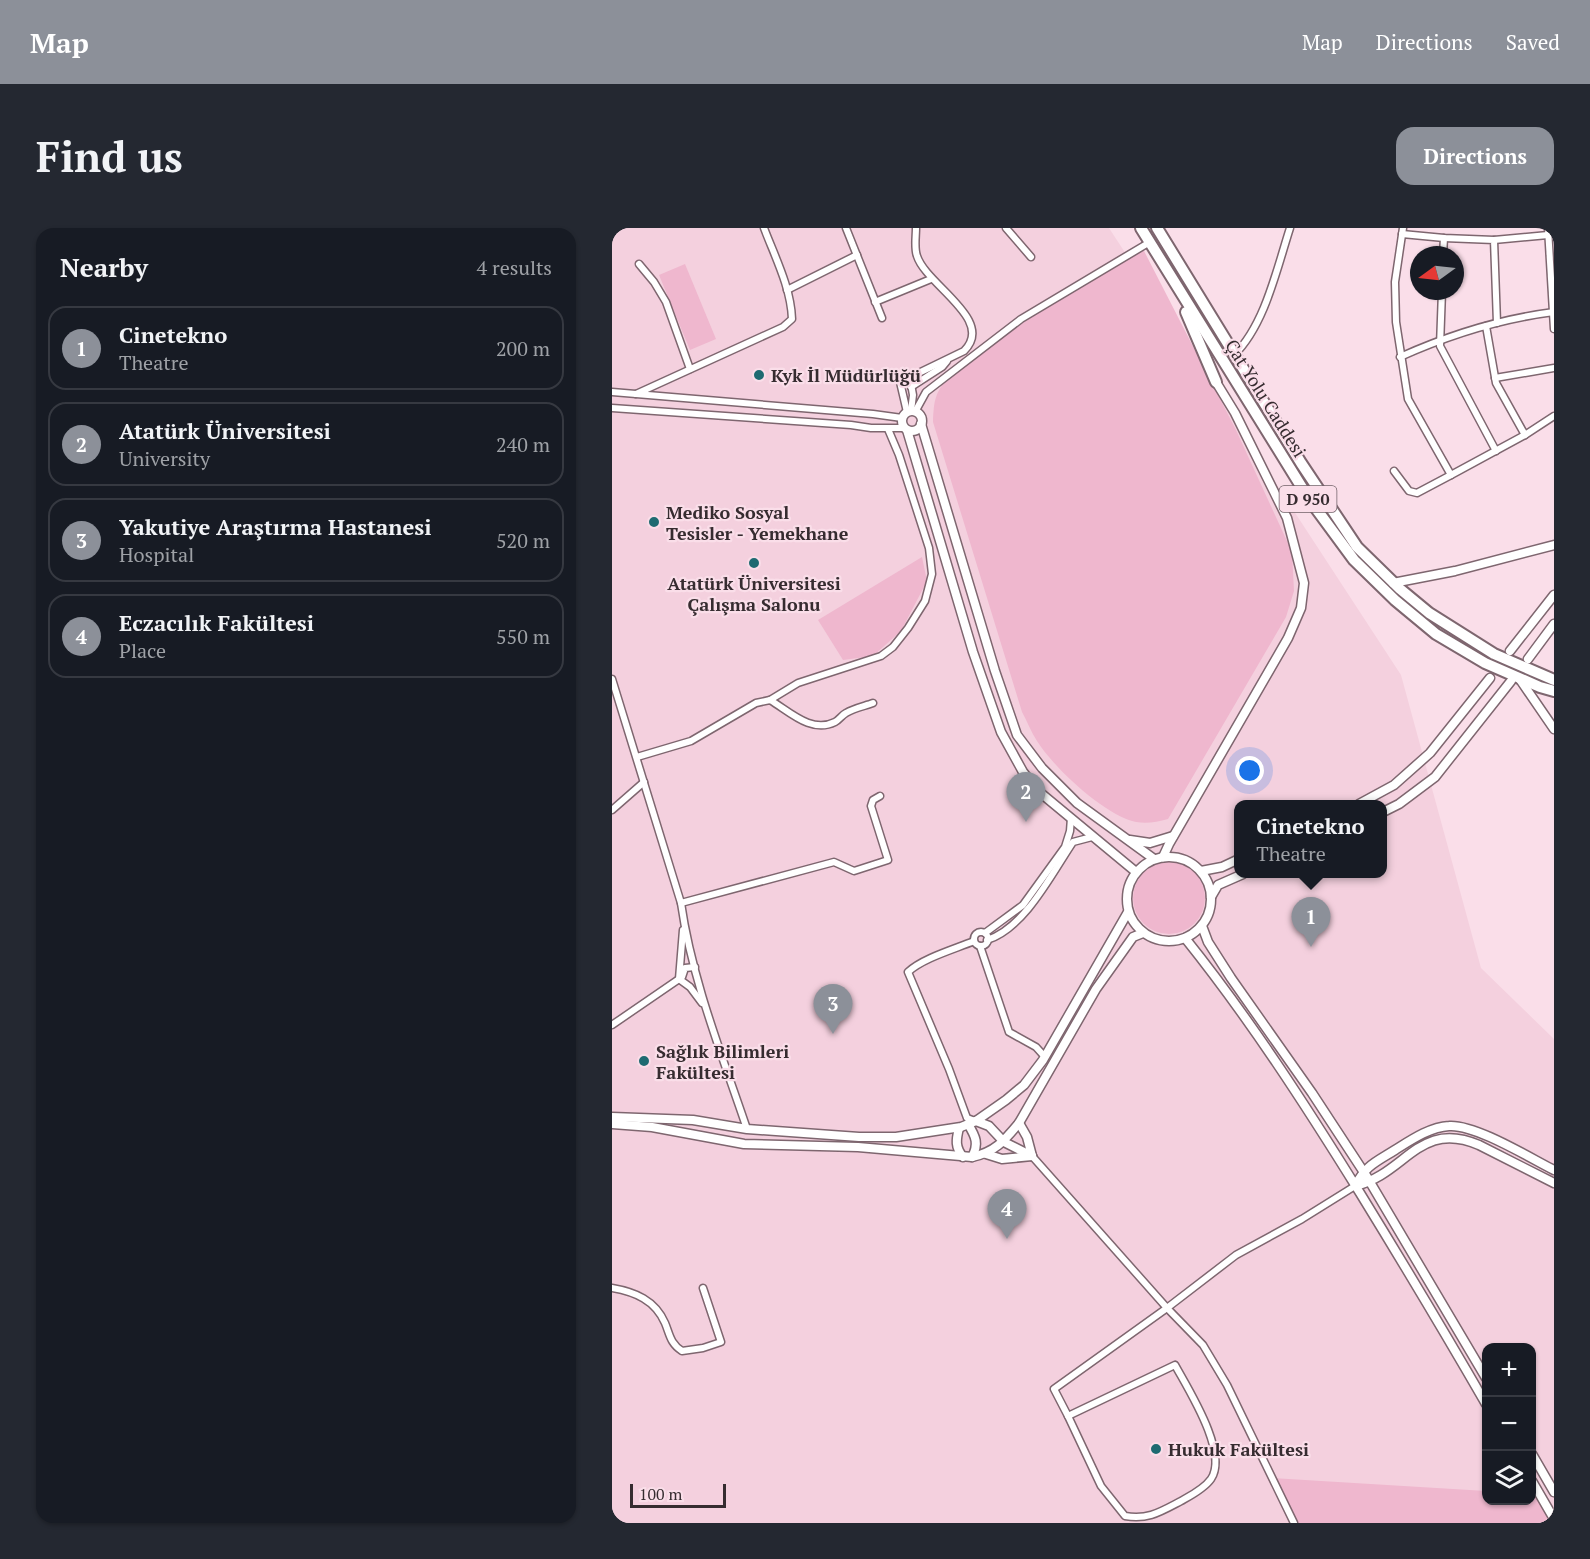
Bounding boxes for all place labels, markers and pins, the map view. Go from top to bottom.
place label: Kyk İl Müdürlüğü [771,363,921,387]
marker: Kyk İl Müdürlüğü [752,368,766,382]
place label: Mediko Sosyal Tesisler - Yemekhane [666,500,849,545]
marker: Mediko Sosyal Tesisler - Yemekhane [647,515,661,529]
marker: Atatürk Üniversitesi Çalışma Salonu [747,556,761,570]
place label: Atatürk Üniversitesi Çalışma Salonu [667,571,841,616]
pin: 2 [1006,772,1046,822]
pin: 1 [1292,898,1330,947]
pin: 3 [814,984,852,1034]
place label: Sağlık Bilimleri Fakültesi [656,1039,789,1084]
marker: Sağlık Bilimleri Fakültesi [637,1054,651,1068]
pin: 4 [988,1190,1026,1239]
place label: Hukuk Fakültesi [1168,1437,1309,1461]
marker: Hukuk Fakültesi [1149,1442,1163,1456]

